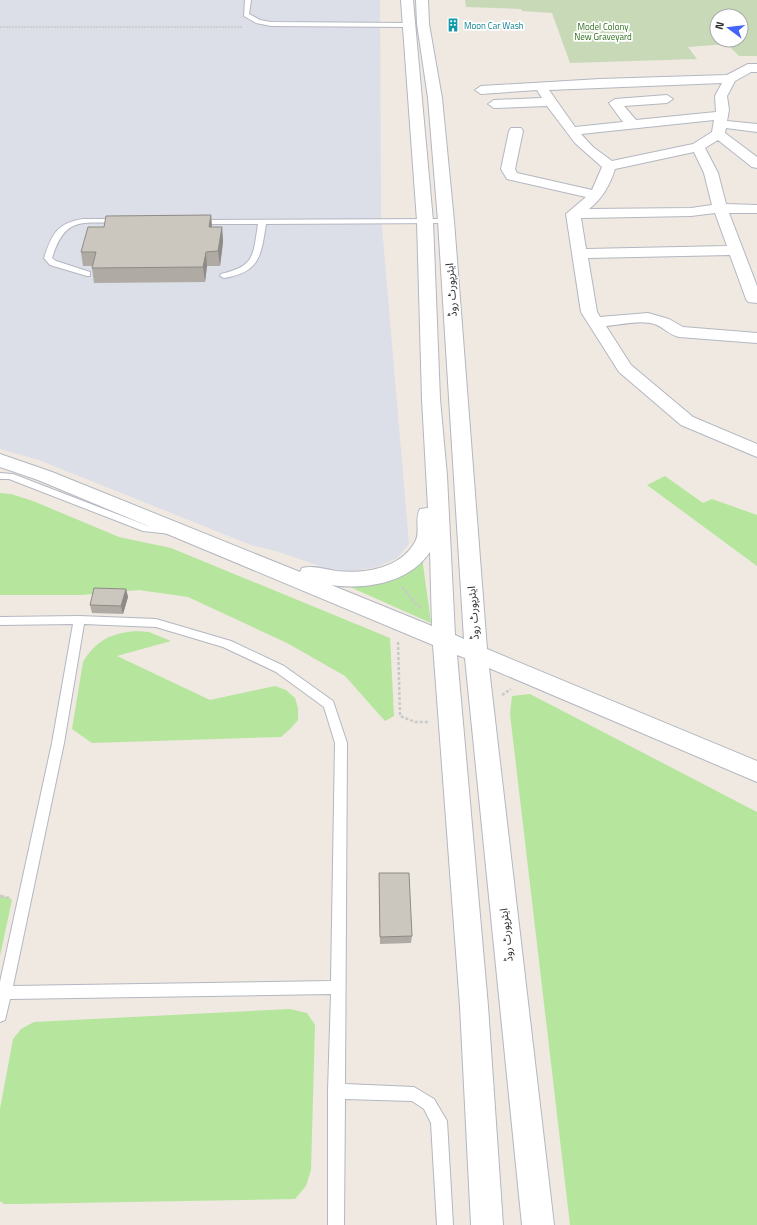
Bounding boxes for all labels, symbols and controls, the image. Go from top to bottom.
north arrow [709,8,749,48]
building icon: Moon Car Wash [445,17,461,33]
place label: Moon Car Wash [464,19,524,32]
park label: Model Colony New Graveyard [574,20,632,43]
text: N [711,20,728,31]
street label: ایئرپورٹ روڈ [441,263,461,317]
street label: ایئرپورٹ روڈ [463,586,483,640]
street label: ایئرپورٹ روڈ [495,907,517,963]

